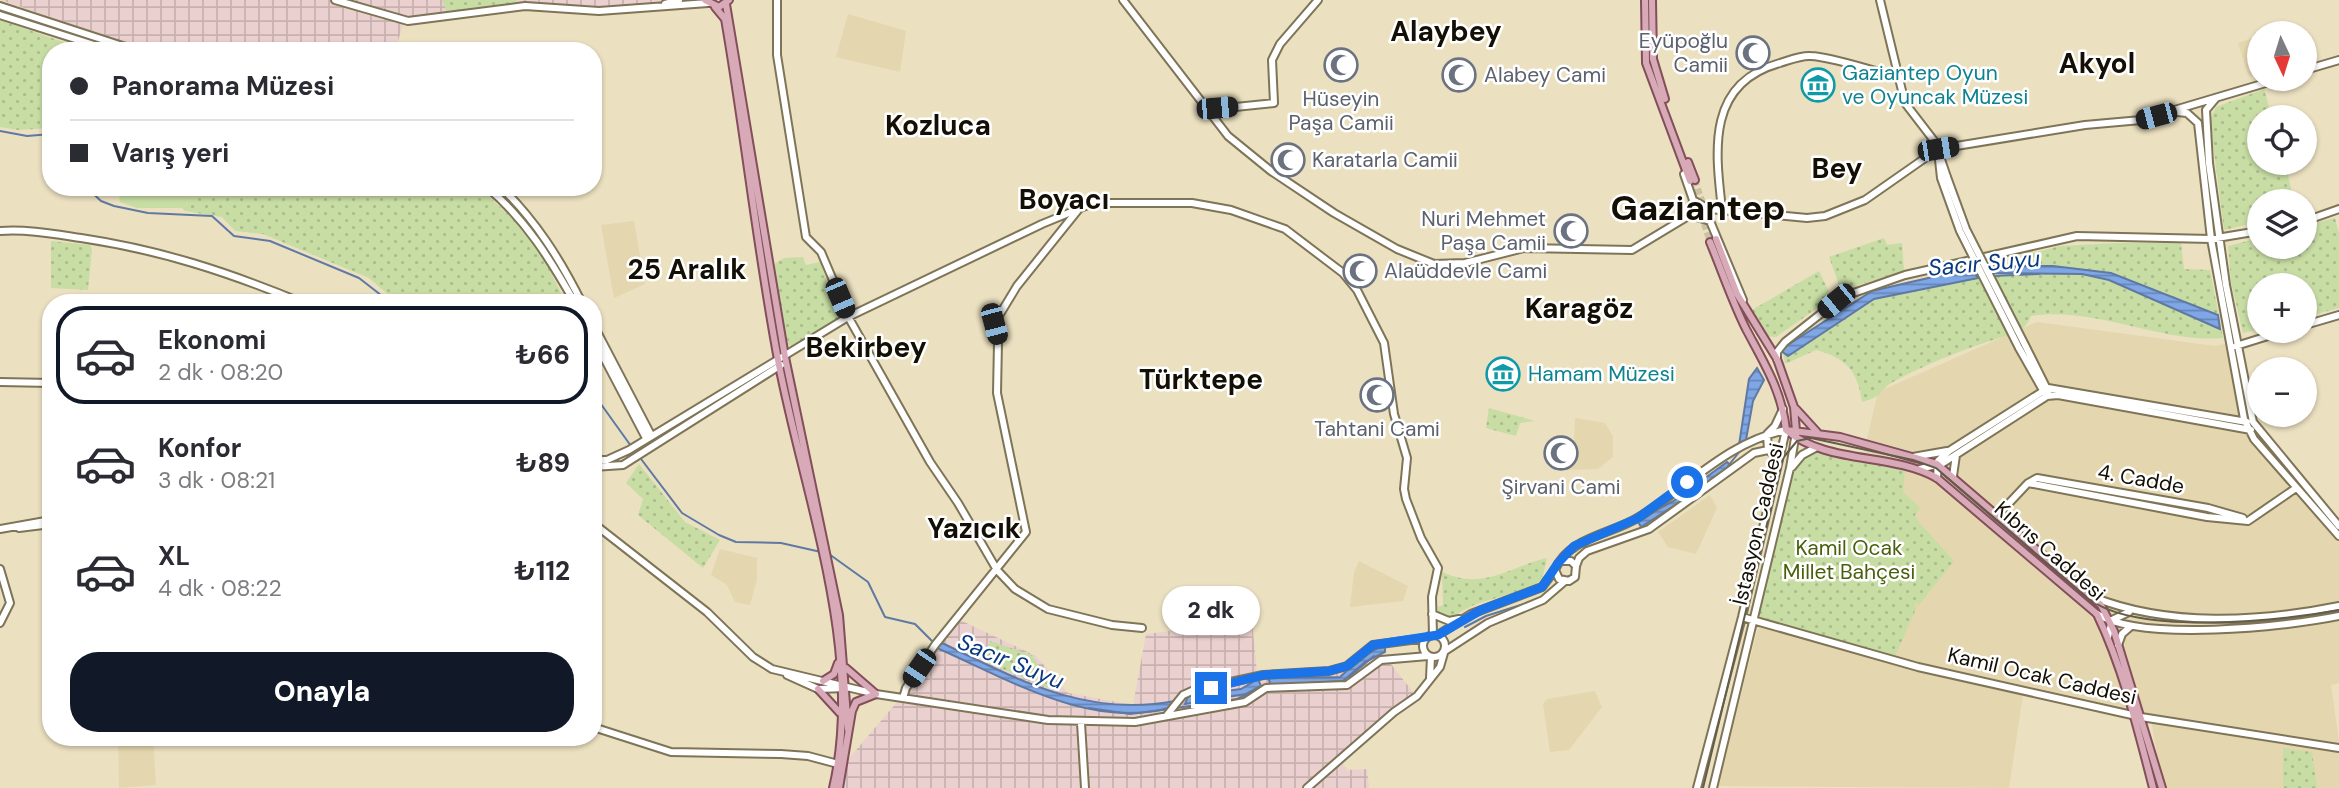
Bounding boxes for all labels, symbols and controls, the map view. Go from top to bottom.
district label: Alaybey [1390,13,1502,50]
north arrow [2247,21,2317,91]
map controls [2247,21,2317,427]
place label: Eyüpoğlu Camii [1639,27,1728,79]
mosque icon: Eyüpoğlu Camii [1734,34,1772,72]
district label: Akyol [2059,45,2135,82]
mosque icon: Hüseyin Paşa Camii [1322,46,1360,84]
mosque icon: Alabey Cami [1440,56,1478,94]
place label: Gaziantep Oyun ve Oyuncak Müzesi [1842,59,2028,111]
place label: Alabey Cami [1484,61,1606,89]
museum icon: Gaziantep Oyun ve Oyuncak Müzesi [1799,66,1837,104]
text: Panorama Müzesi [112,69,334,103]
place label: Hüseyin Paşa Camii [1288,85,1394,137]
car [1196,96,1239,120]
car [2133,100,2180,132]
button: locate [2247,105,2317,175]
district label: Kozluca [885,107,991,144]
car [1916,135,1961,163]
text: Varış yeri [112,136,229,170]
mosque icon: Karatarla Camii [1269,141,1307,179]
place label: Karatarla Camii [1312,146,1458,174]
district label: Bey [1812,150,1863,187]
district label: Boyacı [1019,181,1109,218]
district label: Gaziantep [1610,185,1786,231]
button: layers [2247,189,2317,259]
place label: Nuri Mehmet Paşa Camii [1421,205,1546,257]
mosque icon: Nuri Mehmet Paşa Camii [1552,212,1590,250]
water label: Sacır Suyu [1927,243,2041,283]
district label: 25 Aralık [627,251,747,288]
mosque icon: Alaüddevle Cami [1341,252,1379,290]
place label: Alaüddevle Cami [1384,257,1547,285]
button: + [2247,273,2317,343]
car [823,275,858,321]
car [1814,280,1859,322]
district label: Karagöz [1525,290,1633,327]
car [979,301,1010,347]
text: Ekonomi [158,323,266,357]
icon: car [74,324,137,387]
district label: Bekirbey [805,329,927,366]
text: ₺66 [515,338,570,372]
museum icon: Hamam Müzesi [1484,355,1522,393]
text: 2 dk · 08:20 [158,357,283,387]
button: − [2247,357,2317,427]
place label: Hamam Müzesi [1528,360,1675,388]
district label: Türktepe [1139,361,1263,398]
mosque icon: Tahtani Cami [1358,376,1396,414]
place label: Tahtani Cami [1314,415,1440,443]
text: Konfor [158,431,241,465]
icon: car [74,432,137,495]
mosque icon: Şirvani Cami [1542,434,1580,472]
street label: İstasyon Caddesi [1726,440,1790,608]
text: ₺89 [516,446,570,480]
street label: 4. Cadde [2096,458,2186,500]
text: 3 dk · 08:21 [158,465,275,495]
route start [1671,466,1703,498]
place label: Şirvani Cami [1502,473,1620,501]
street label: Kıbrıs Caddesi [1988,495,2112,607]
district label: Yazıcık [927,510,1021,547]
park label: Kamil Ocak Millet Bahçesi [1783,534,1915,586]
text: XL [158,539,190,573]
icon: car [74,540,137,603]
text: ₺112 [514,554,570,588]
text: 4 dk · 08:22 [158,573,282,603]
callout: 2 dk [1162,586,1260,636]
text: 2 dk [1187,595,1235,625]
water label: Sacır Suyu [953,626,1069,696]
street label: Kamil Ocak Caddesi [1945,641,2139,711]
car [899,645,940,691]
button: Onayla [70,652,574,732]
route end [1195,672,1227,704]

